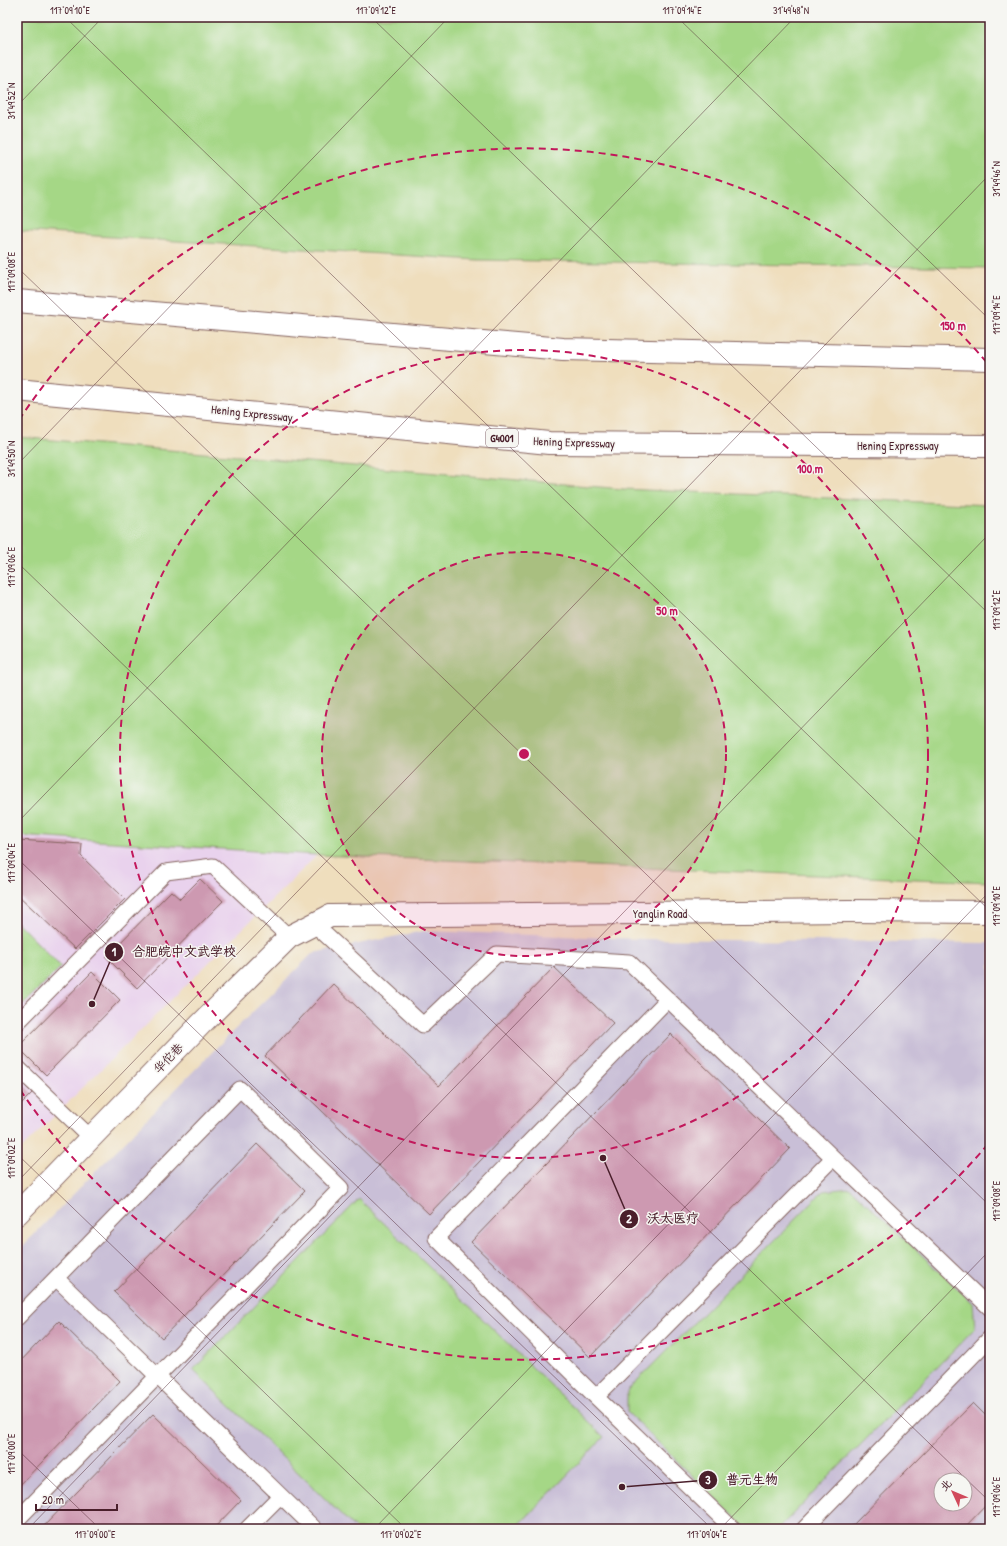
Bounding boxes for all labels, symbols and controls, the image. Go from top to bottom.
text: 117°09'10"E [50,4,91,17]
text: 117°09'12"E [356,4,397,17]
text: 117°09'14"E [662,4,702,17]
text: 31°49'48"N [773,4,809,17]
text: 31°49'52"N [5,83,18,119]
text: 31°49'46"N [990,161,1003,197]
text: 117°09'08"E [5,251,18,292]
text: 117°09'14"E [990,295,1003,335]
text: 150 m [940,317,966,334]
street label: Hening Expressway [210,400,294,426]
road number: G4001 [486,429,518,447]
street label: Hening Expressway [533,432,615,452]
street label: Hening Expressway [857,437,939,454]
text: 31°49'50"N [5,441,18,477]
text: 100 m [797,460,823,477]
text: 117°09'06"E [5,546,18,587]
text: 117°09'12"E [990,589,1003,630]
text: 50 m [656,602,678,619]
centre of rings [517,747,531,761]
text: 117°09'04"E [5,842,18,883]
text: 117°09'10"E [990,885,1003,926]
street label: Yanglin Road [633,905,688,922]
callout: 合肥皖中文武学校 [104,939,244,964]
text: 合肥皖中文武学校 [132,942,236,960]
text: 1 [112,943,117,960]
street label: 华佗巷 [149,1039,187,1077]
text: 117°09'02"E [5,1137,18,1178]
text: 117°09'08"E [990,1180,1003,1221]
callout: 沃太医疗 [619,1206,707,1231]
text: 沃太医疗 [647,1209,699,1227]
text: 2 [626,1210,632,1227]
text: 117°09'00"E [5,1433,18,1474]
callout: 普元生物 [698,1467,786,1492]
text: 普元生物 [726,1470,778,1488]
text: 3 [705,1471,711,1488]
north arrow [933,1472,973,1512]
text: 北 [937,1476,955,1494]
text: 117°09'06"E [990,1476,1003,1517]
scale bar [36,1486,117,1512]
text: 20 m [42,1491,64,1508]
text: 117°09'00"E [75,1528,116,1541]
text: 117°09'02"E [381,1528,422,1541]
text: 117°09'04"E [687,1528,728,1541]

